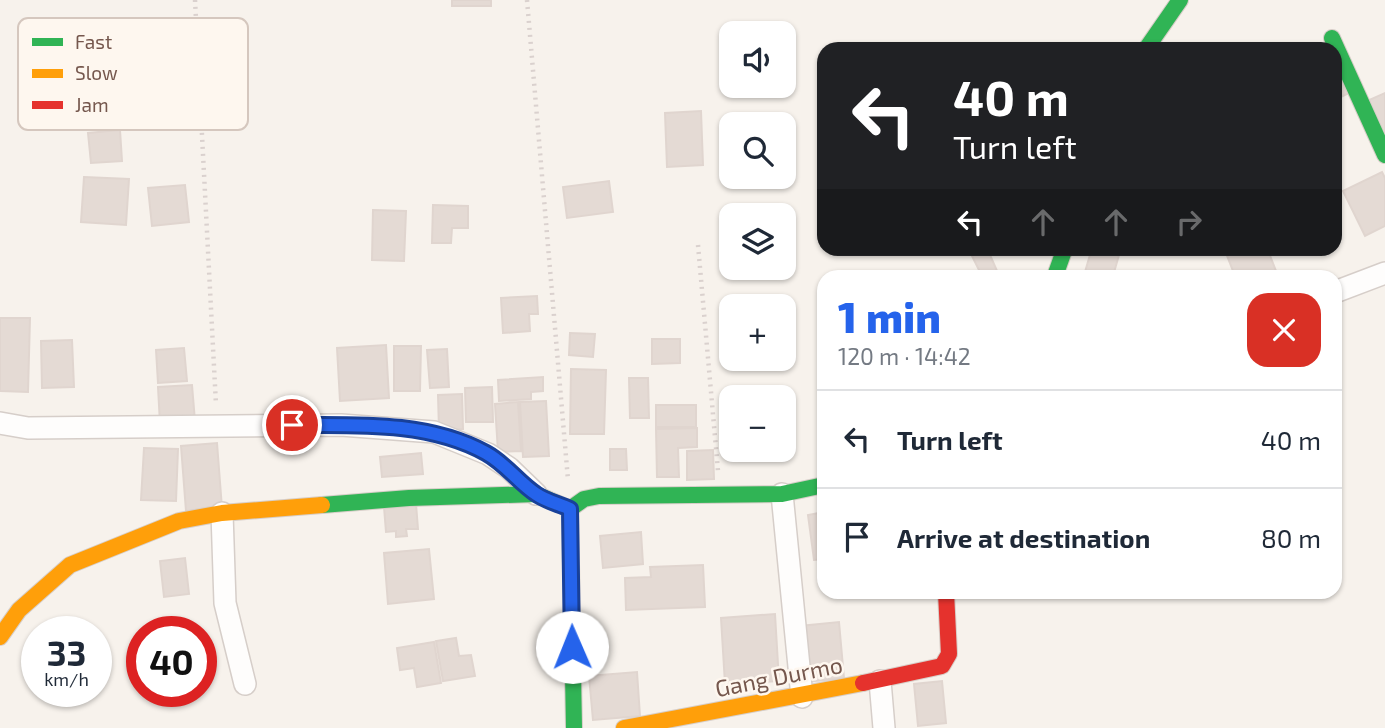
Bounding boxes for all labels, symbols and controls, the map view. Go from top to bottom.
legend [18,18,248,130]
map controls [719,21,796,462]
button: sound [719,21,796,98]
text: Fast [75,30,112,53]
text: Slow [75,61,118,84]
text: 40 m [953,67,1069,126]
icon: left [838,70,929,161]
text: Jam [75,93,109,116]
button: search [719,112,796,189]
text: Turn left [953,127,1077,165]
button: layers [719,203,796,280]
icon: left [951,203,989,241]
icon: ahead [1024,203,1062,241]
icon: ahead [1097,203,1135,241]
icon: right [1170,203,1208,241]
text: 1 min [838,291,941,341]
button: close [1247,293,1321,367]
button: + [719,294,796,371]
text: 120 m · 14:42 [838,342,971,370]
button: − [719,385,796,462]
pin [262,395,322,455]
icon: arrive [273,406,311,444]
icon: left [838,420,876,458]
text: Turn left [897,424,1003,455]
text: 40 m [1261,424,1321,455]
icon: arrive [838,518,876,556]
text: Arrive at destination [897,522,1150,553]
text: 80 m [1261,522,1321,553]
position arrow [535,610,609,684]
speed limit sign: 40 [126,616,217,707]
text: 33 [47,631,86,673]
street label: Gang Durmo [713,650,845,702]
text: km/h [44,668,89,690]

